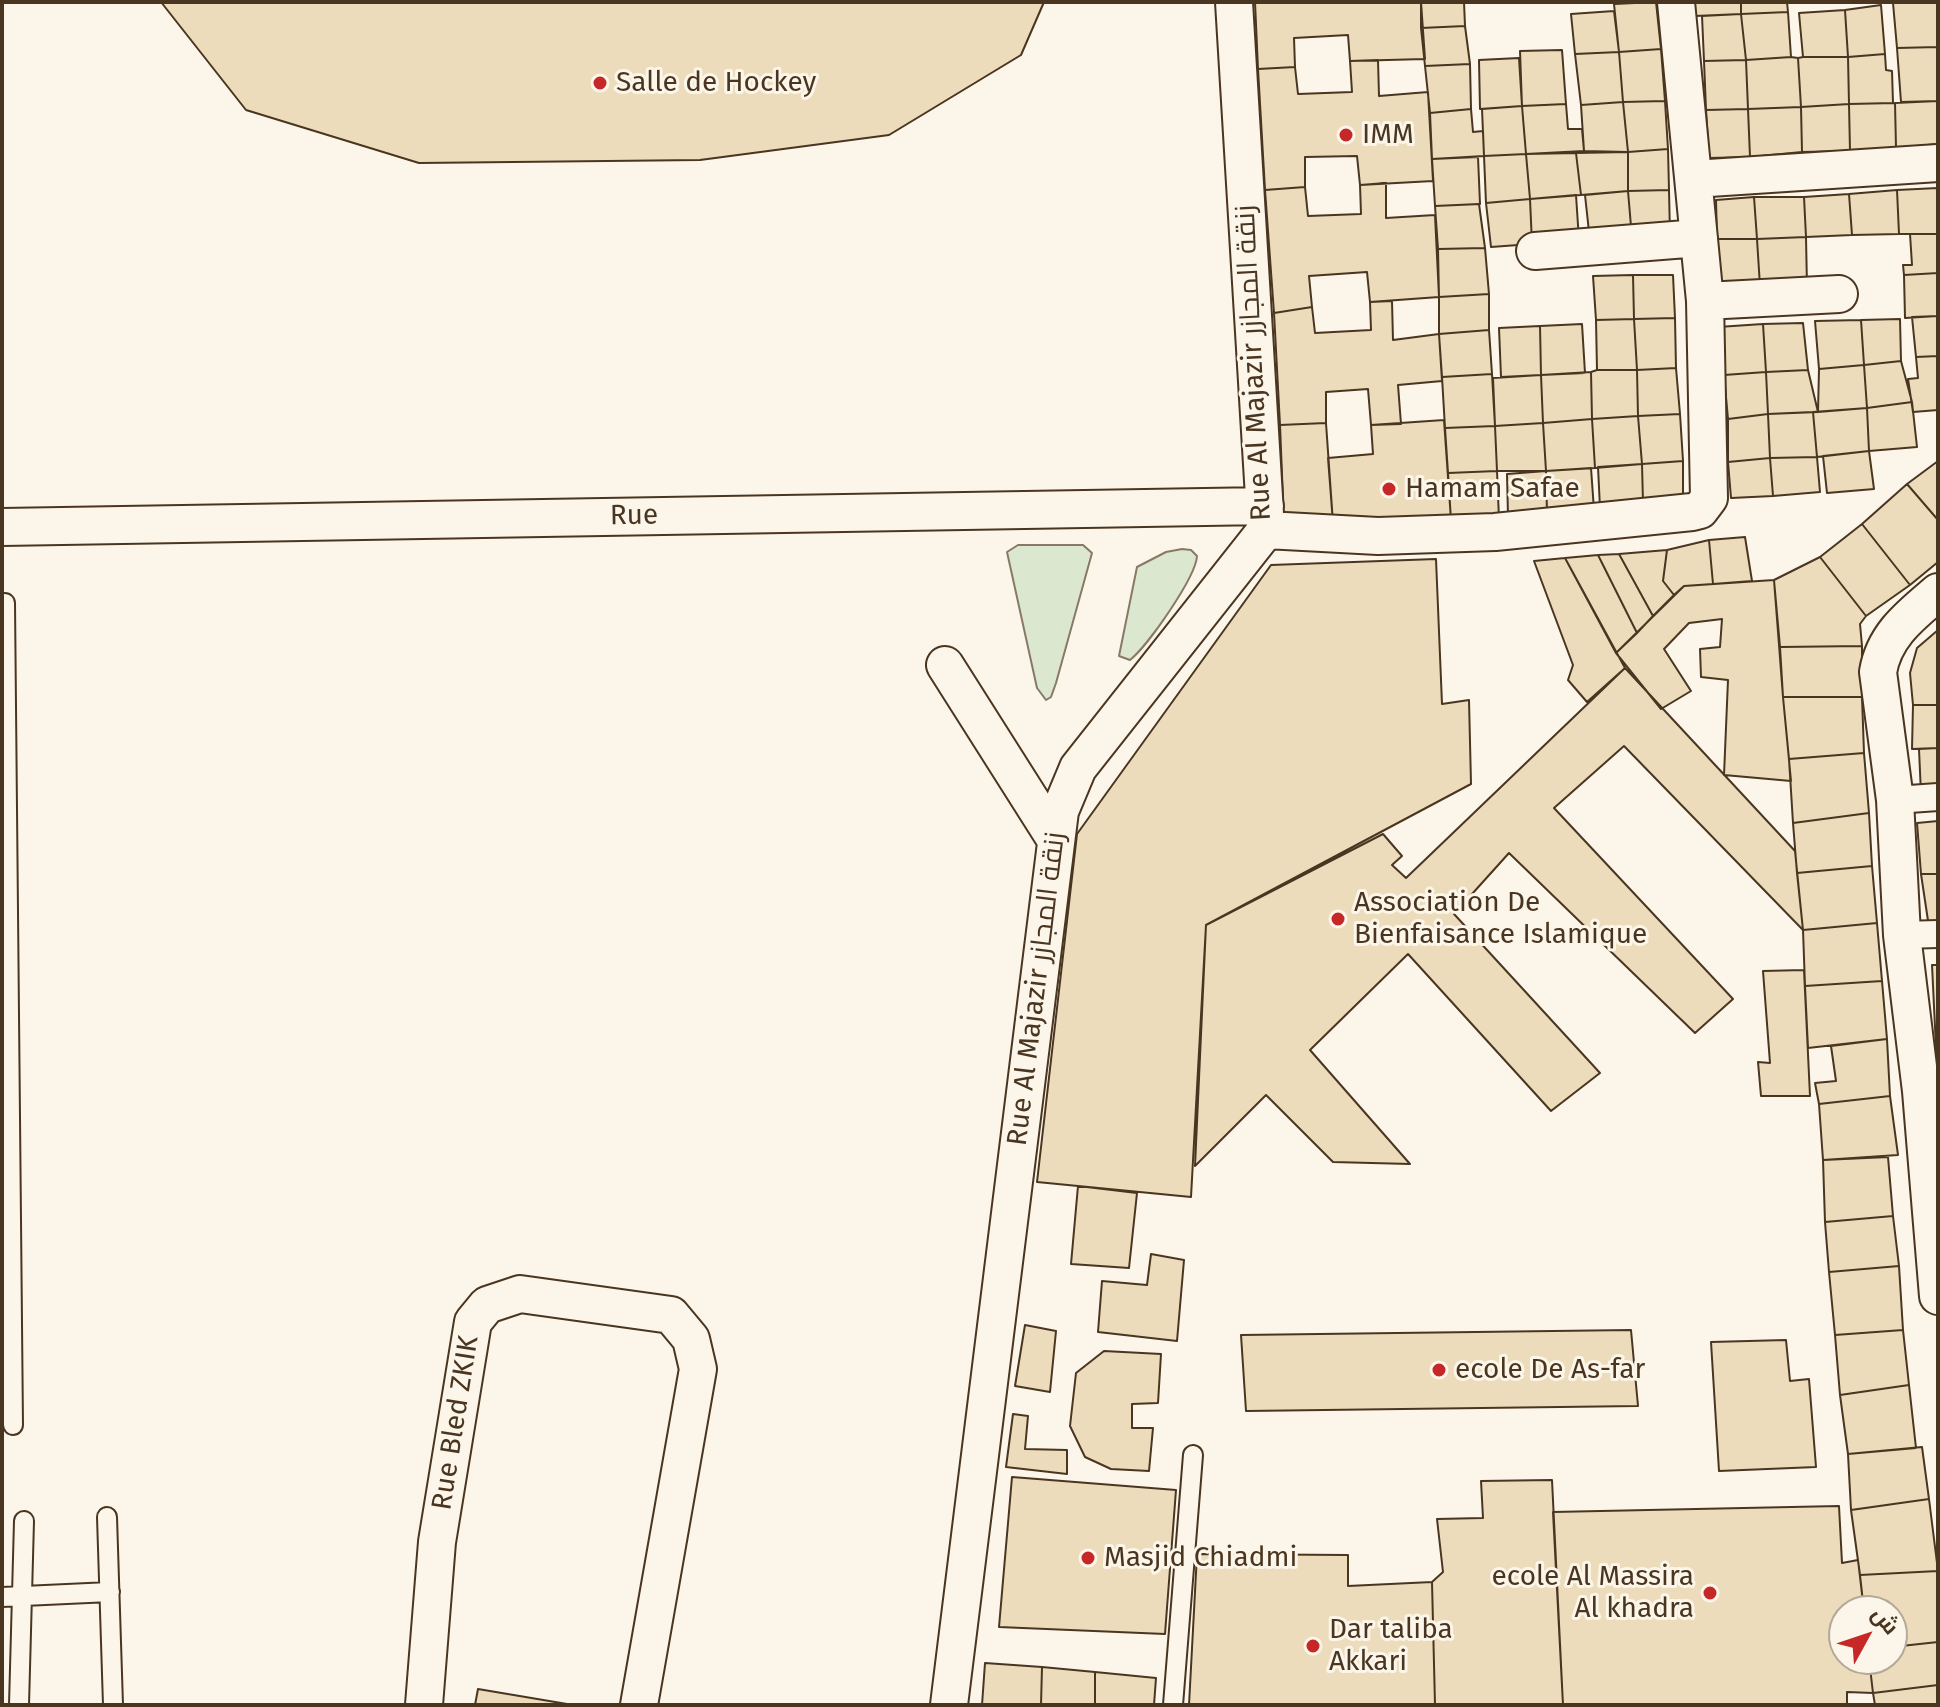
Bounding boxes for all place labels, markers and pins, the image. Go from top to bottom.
place label: Salle de Hockey [616,66,816,100]
marker: Salle de Hockey [591,74,609,92]
place label: IMM [1362,118,1414,152]
marker: IMM [1337,126,1355,144]
place label: Hamam Safae [1405,472,1580,506]
marker: Hamam Safae [1380,480,1398,498]
place label: Association De Bienfaisance Islamique [1354,886,1647,952]
marker: Association De Bienfaisance Islamique [1329,910,1347,928]
place label: ecole De As-far [1455,1353,1645,1387]
marker: ecole De As-far [1430,1361,1448,1379]
place label: Masjid Chiadmi [1104,1541,1297,1575]
marker: Masjid Chiadmi [1079,1549,1097,1567]
place label: ecole Al Massira Al khadra [1492,1560,1694,1626]
marker: ecole Al Massira Al khadra [1701,1584,1719,1602]
place label: Dar taliba Akkari [1329,1613,1453,1679]
marker: Dar taliba Akkari [1304,1637,1322,1655]

